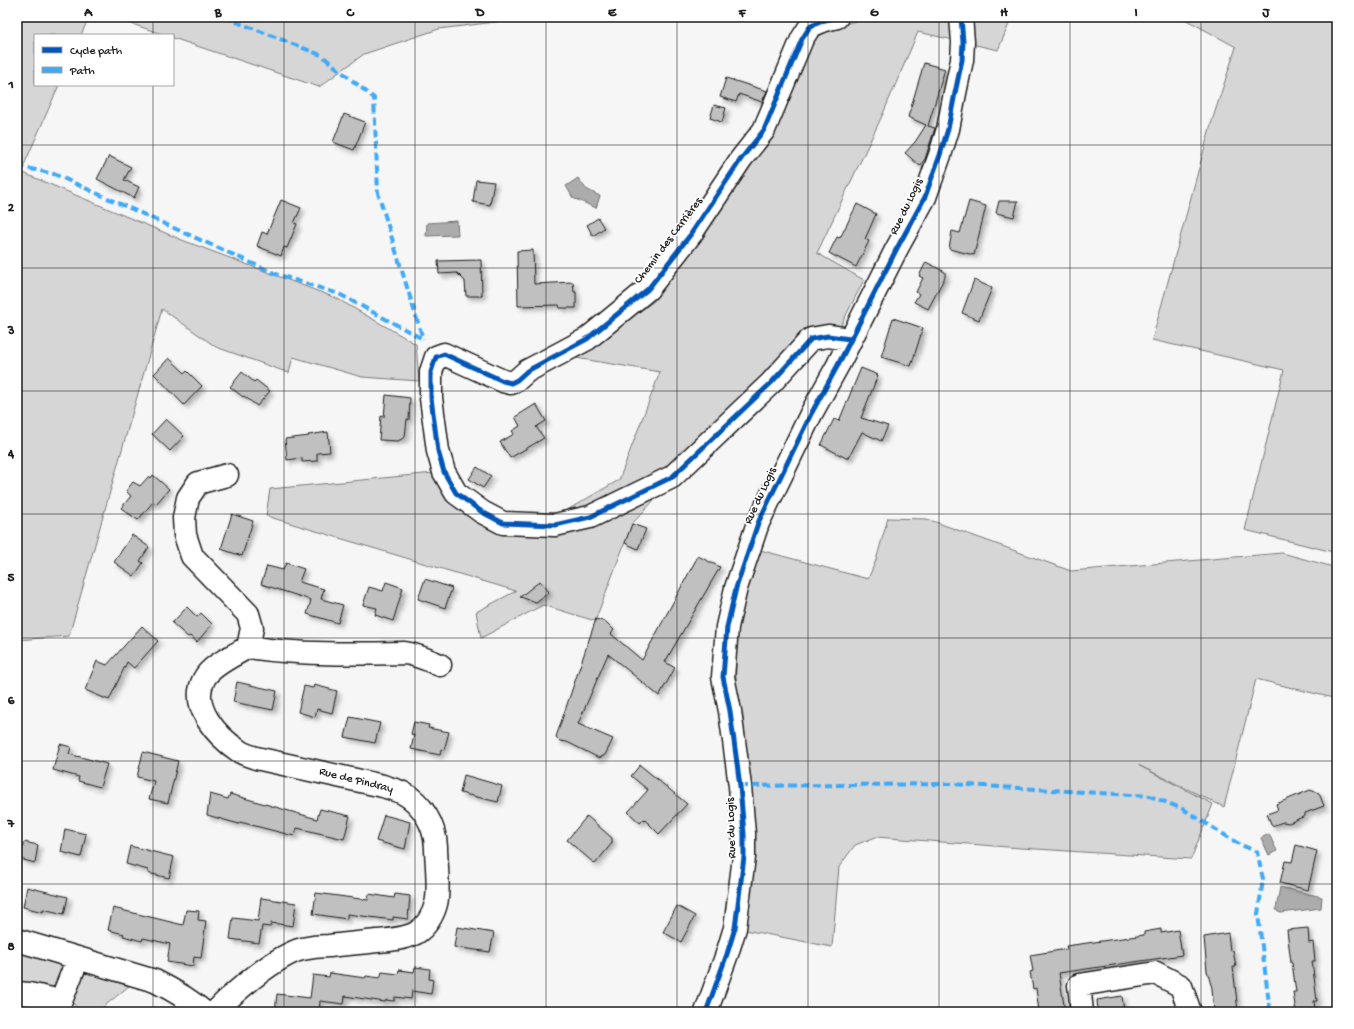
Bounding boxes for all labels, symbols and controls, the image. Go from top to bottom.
text: A [83,6,93,21]
text: B [214,6,223,21]
text: C [345,6,355,21]
text: D [475,6,485,21]
text: E [608,6,617,21]
text: F [738,6,747,21]
text: G [870,6,879,21]
text: H [1000,6,1008,21]
text: I [1134,6,1138,21]
text: J [1262,6,1271,21]
legend [34,34,174,86]
text: Cycle path [70,45,123,59]
text: Path [69,65,95,79]
text: 1 [7,78,14,93]
street label: Rue du Logis [887,176,927,237]
street label: Chemin des Carrières [632,195,706,287]
text: 2 [8,201,15,216]
text: 3 [7,324,15,339]
text: 4 [7,447,15,462]
street label: Rue du Logis [742,465,780,527]
text: 5 [8,571,15,586]
text: 6 [8,694,15,709]
street label: Rue de Pindray [318,765,395,797]
street label: Rue du Logis [724,797,740,859]
text: 7 [7,817,16,832]
text: 8 [7,940,15,955]

